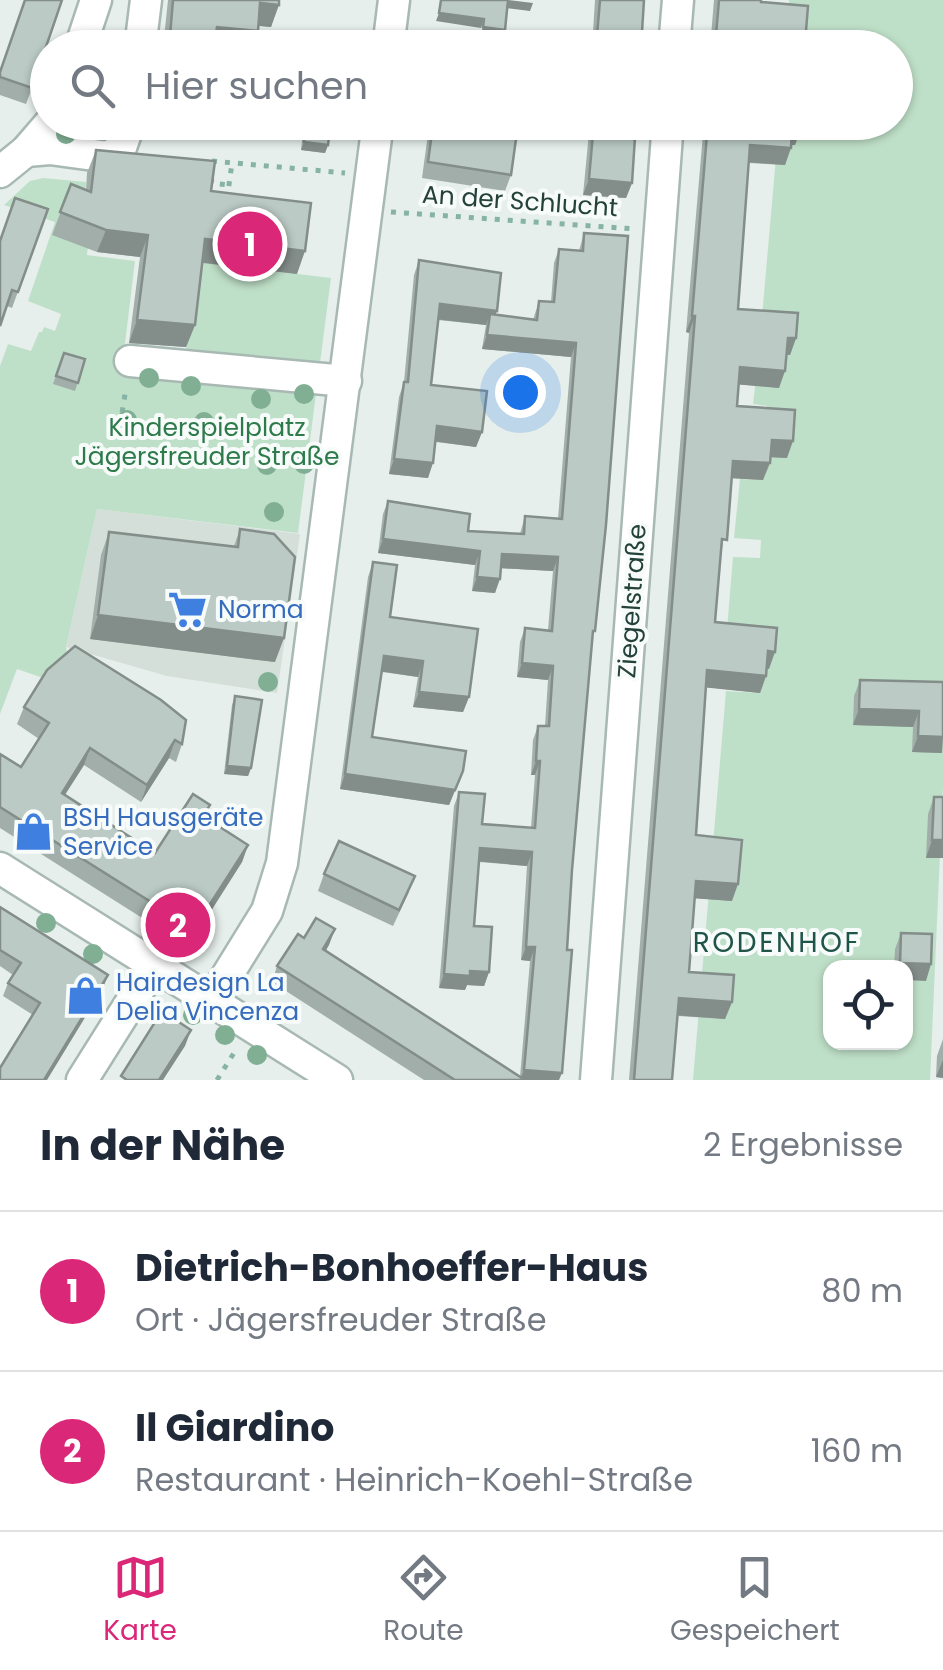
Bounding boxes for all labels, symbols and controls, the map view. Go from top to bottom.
search box [30,30,913,140]
icon: search [65,58,120,113]
text: Hier suchen [145,59,368,112]
street label: An der Schlucht [421,177,619,225]
pin: 1 [218,206,282,282]
your location [495,367,546,418]
park label: Kinderspielplatz Jägersfreuder Straße [75,410,339,474]
street label: Ziegelstraße [609,523,655,679]
supermarket icon: Norma [167,588,209,630]
place label: Norma [218,592,304,627]
place label: BSH Hausgeräte Service [63,800,263,864]
shop icon: BSH Hausgeräte Service [12,810,54,852]
pin: 2 [146,888,210,962]
district label: RODENHOF [693,923,861,962]
map controls [823,960,913,1050]
button: locate [823,960,913,1050]
place label: Hairdesign La Delia Vincenza [116,965,299,1029]
shop icon: Hairdesign La Delia Vincenza [65,975,107,1017]
text: In der Nähe [40,1116,285,1175]
text: 2 Ergebnisse [703,1122,903,1167]
text: Dietrich-Bonhoeffer-Haus [135,1241,648,1294]
text: 1 [66,1268,79,1313]
text: 80 m [821,1268,903,1313]
text: Ort · Jägersfreuder Straße [135,1297,547,1342]
text: Il Giardino [135,1401,335,1454]
text: 2 [63,1428,82,1473]
text: 160 m [811,1428,903,1473]
text: Restaurant · Heinrich-Koehl-Straße [135,1457,693,1502]
tab: Karte [103,1550,177,1652]
tab: Route [383,1550,464,1652]
tab: Gespeichert [670,1550,840,1652]

